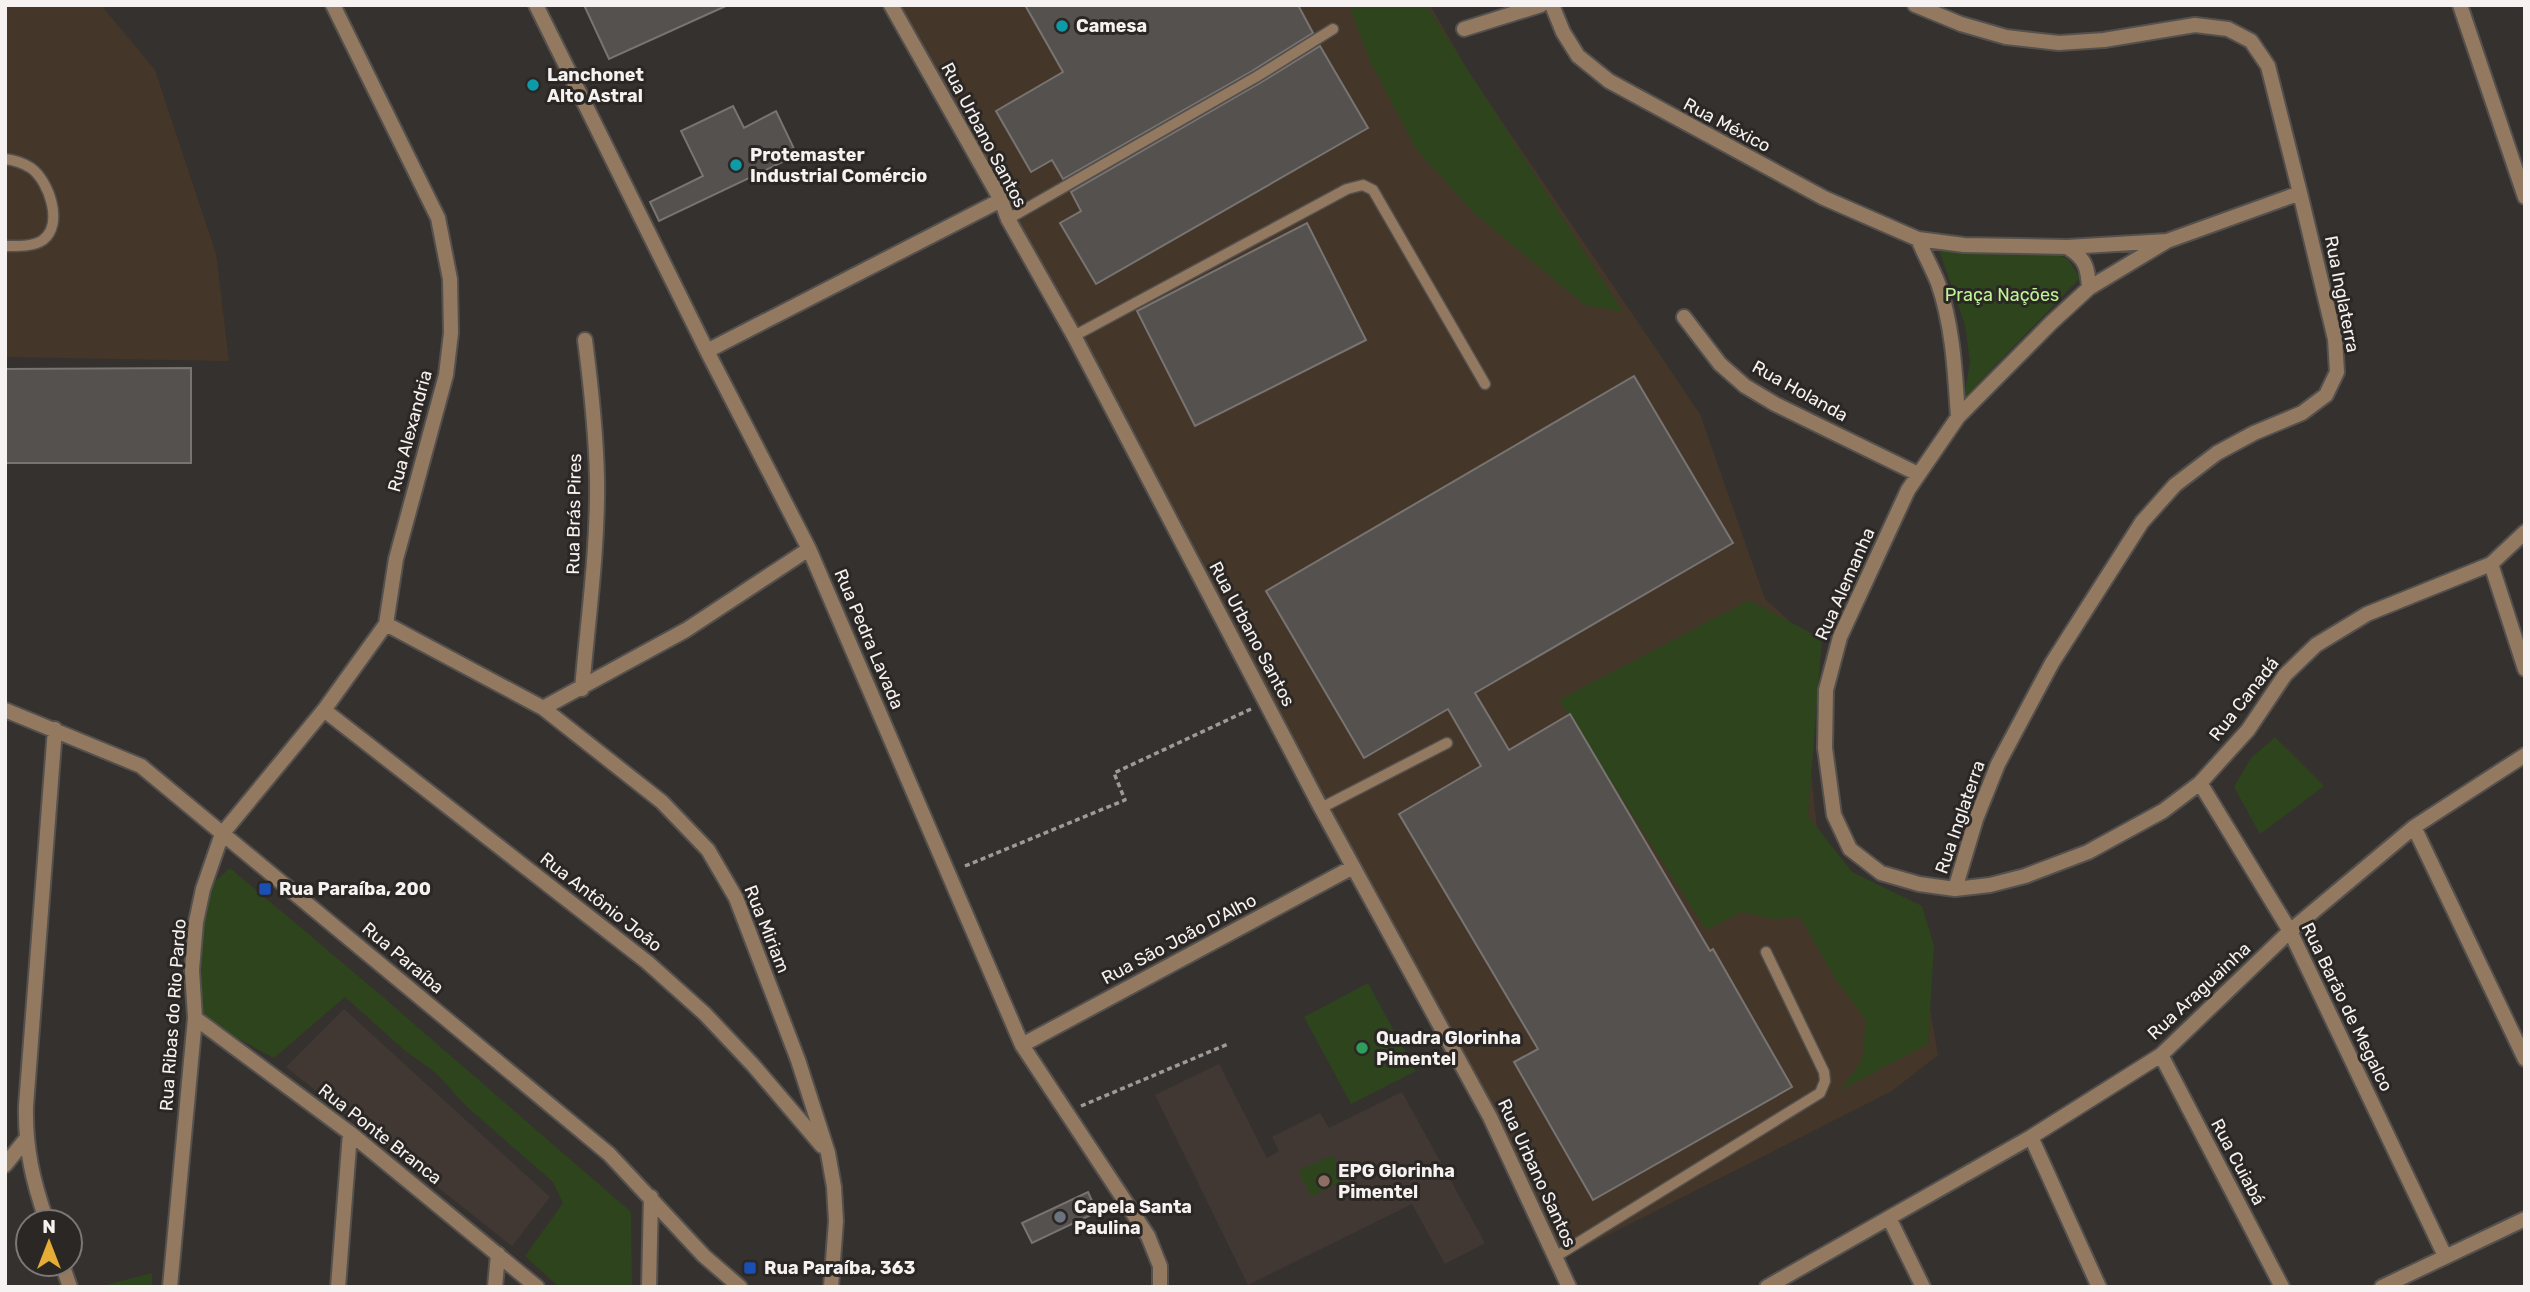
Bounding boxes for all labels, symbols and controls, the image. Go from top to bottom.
place label: Camesa [1076,15,1147,37]
marker: Camesa [1054,18,1070,34]
street label: Rua Urbano Santos [936,59,1032,211]
place label: Lanchonet Alto Astral [547,64,644,107]
marker: Lanchonet Alto Astral [525,77,541,93]
street label: Rua México [1680,93,1774,157]
place label: Protemaster Industrial Comércio [750,144,927,187]
marker: Protemaster Industrial Comércio [728,157,744,173]
street label: Rua Inglaterra [2320,234,2364,354]
park label: Praça Nações [1945,284,2059,306]
street label: Rua Holanda [1748,356,1852,426]
street label: Rua Alexandria [383,368,437,494]
street label: Rua Brás Pires [562,453,586,575]
street label: Rua Alemanha [1810,524,1880,644]
street label: Rua Urbano Santos [1204,558,1300,710]
street label: Rua Pedra Lavada [830,566,908,712]
street label: Rua Canadá [2204,653,2284,745]
street label: Rua Inglaterra [1930,757,1990,877]
street label: Rua Antônio João [536,848,666,956]
place label: Rua Paraíba, 200 [279,878,431,900]
marker: Rua Paraíba, 200 [257,881,273,897]
street label: Rua Miriam [739,882,795,976]
street label: Rua São João D'Alho [1098,889,1260,989]
street label: Rua Paraíba [358,917,448,999]
street label: Rua Ribas do Rio Pardo [155,918,191,1112]
street label: Rua Barão de Megalco [2297,919,2397,1095]
street label: Rua Araguainha [2143,938,2255,1044]
place label: Quadra Glorinha Pimentel [1376,1027,1521,1070]
marker: Quadra Glorinha Pimentel [1354,1040,1370,1056]
street label: Rua Ponte Branca [314,1079,446,1189]
street label: Rua Urbano Santos [1493,1095,1581,1251]
street label: Rua Cuiabá [2206,1115,2270,1209]
place label: EPG Glorinha Pimentel [1338,1160,1455,1203]
marker: EPG Glorinha Pimentel [1316,1173,1332,1189]
place label: Capela Santa Paulina [1074,1196,1192,1239]
north arrow [14,1208,84,1278]
marker: Capela Santa Paulina [1052,1209,1068,1225]
text: N [42,1215,56,1238]
place label: Rua Paraíba, 363 [764,1257,915,1279]
marker: Rua Paraíba, 363 [742,1260,758,1276]

